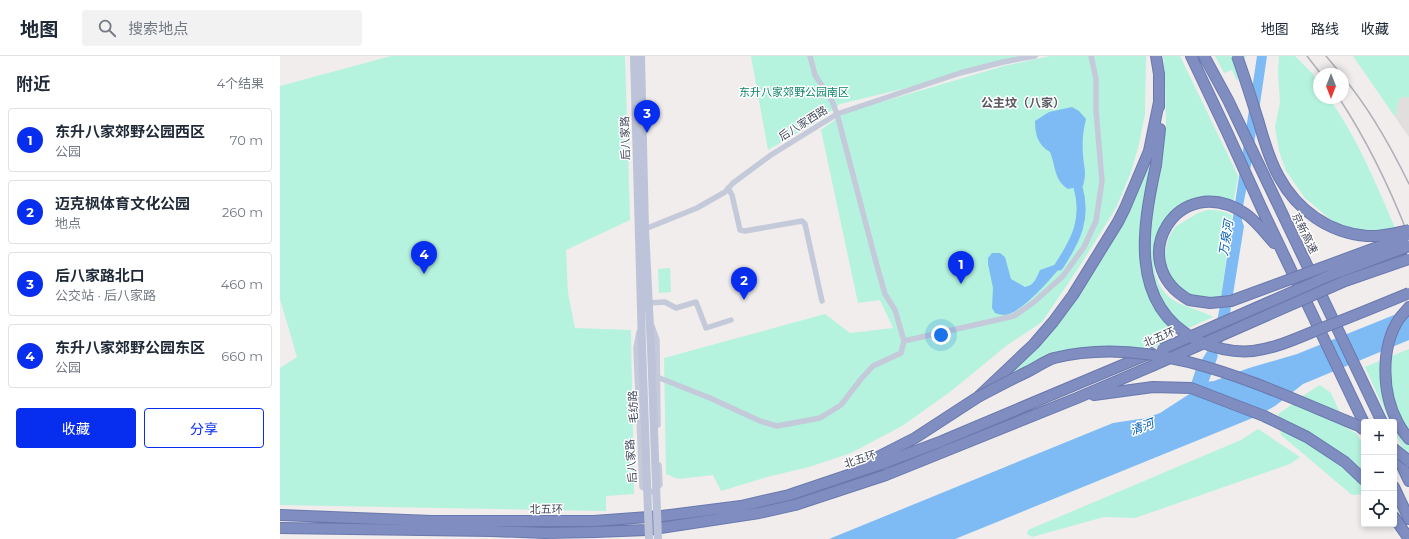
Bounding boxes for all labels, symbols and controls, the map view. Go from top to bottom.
search box [82,10,362,46]
icon: search [96,17,118,39]
text: 地图 [20,18,58,41]
text: 搜索地点 [128,19,188,38]
text: 地图 [1261,20,1289,38]
text: 路线 [1311,20,1339,38]
text: 收藏 [1361,20,1389,38]
north arrow [1313,68,1349,104]
text: 附近 [16,74,50,94]
text: 4个结果 [216,75,264,91]
park label: 东升八家郊野公园南区 [739,85,849,99]
district label: 公主坟（八家） [981,95,1065,110]
pin: 3 [634,100,660,133]
street label: 后八家西路 [776,102,830,144]
street label: 后八家路 [618,116,632,160]
text: 东升八家郊野公园西区 [55,122,205,141]
text: 1 [27,132,33,148]
text: 70 m [230,132,263,148]
text: 公园 [55,143,81,159]
text: 迈克枫体育文化公园 [55,194,190,213]
text: 2 [26,204,34,220]
text: 260 m [222,204,263,220]
street label: 京新高速 [1289,210,1321,256]
text: 地点 [55,215,81,231]
water label: 万泉河 [1215,217,1236,257]
pin: 4 [411,241,437,274]
pin: 1 [948,251,974,284]
text: 后八家路北口 [55,266,145,285]
pin: 2 [731,267,757,300]
text: 3 [26,276,34,292]
text: 460 m [221,276,263,292]
text: 公交站 · 后八家路 [55,287,156,303]
street label: 北五环 [1141,324,1177,350]
your location [931,325,951,345]
text: 东升八家郊野公园东区 [55,338,205,357]
text: 4 [26,348,34,364]
text: 660 m [221,348,263,364]
text: 公园 [55,359,81,375]
street label: 毛纺路 [625,390,641,424]
button: 收藏 [16,408,136,448]
button: 分享 [144,408,264,448]
water label: 清河 [1128,415,1158,438]
map controls [1361,419,1397,527]
button: + [1361,419,1397,455]
street label: 后八家路 [622,439,640,483]
street label: 北五环 [842,447,878,471]
button: − [1361,455,1397,491]
button: locate [1361,491,1397,527]
street label: 北五环 [530,502,563,516]

